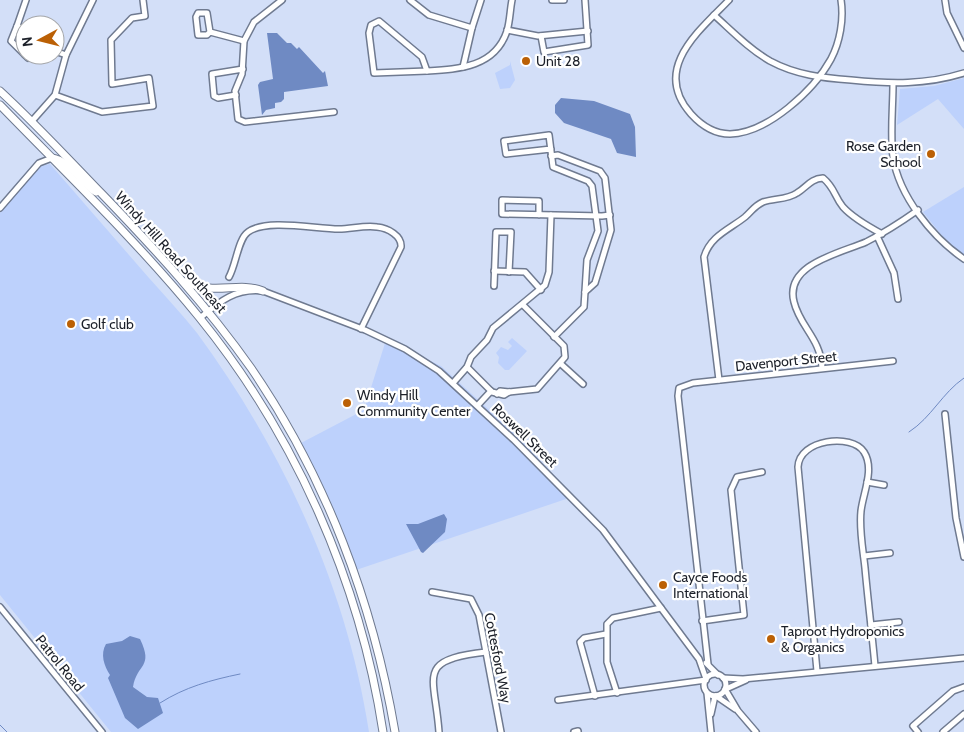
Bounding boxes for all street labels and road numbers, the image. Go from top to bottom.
street label: Windy Hill Road Southeast [111,187,231,317]
street label: Davenport Street [734,347,838,375]
street label: Roswell Street [488,399,562,471]
street label: Cottesford Way [480,611,516,705]
street label: Patrol Road [32,631,88,695]

